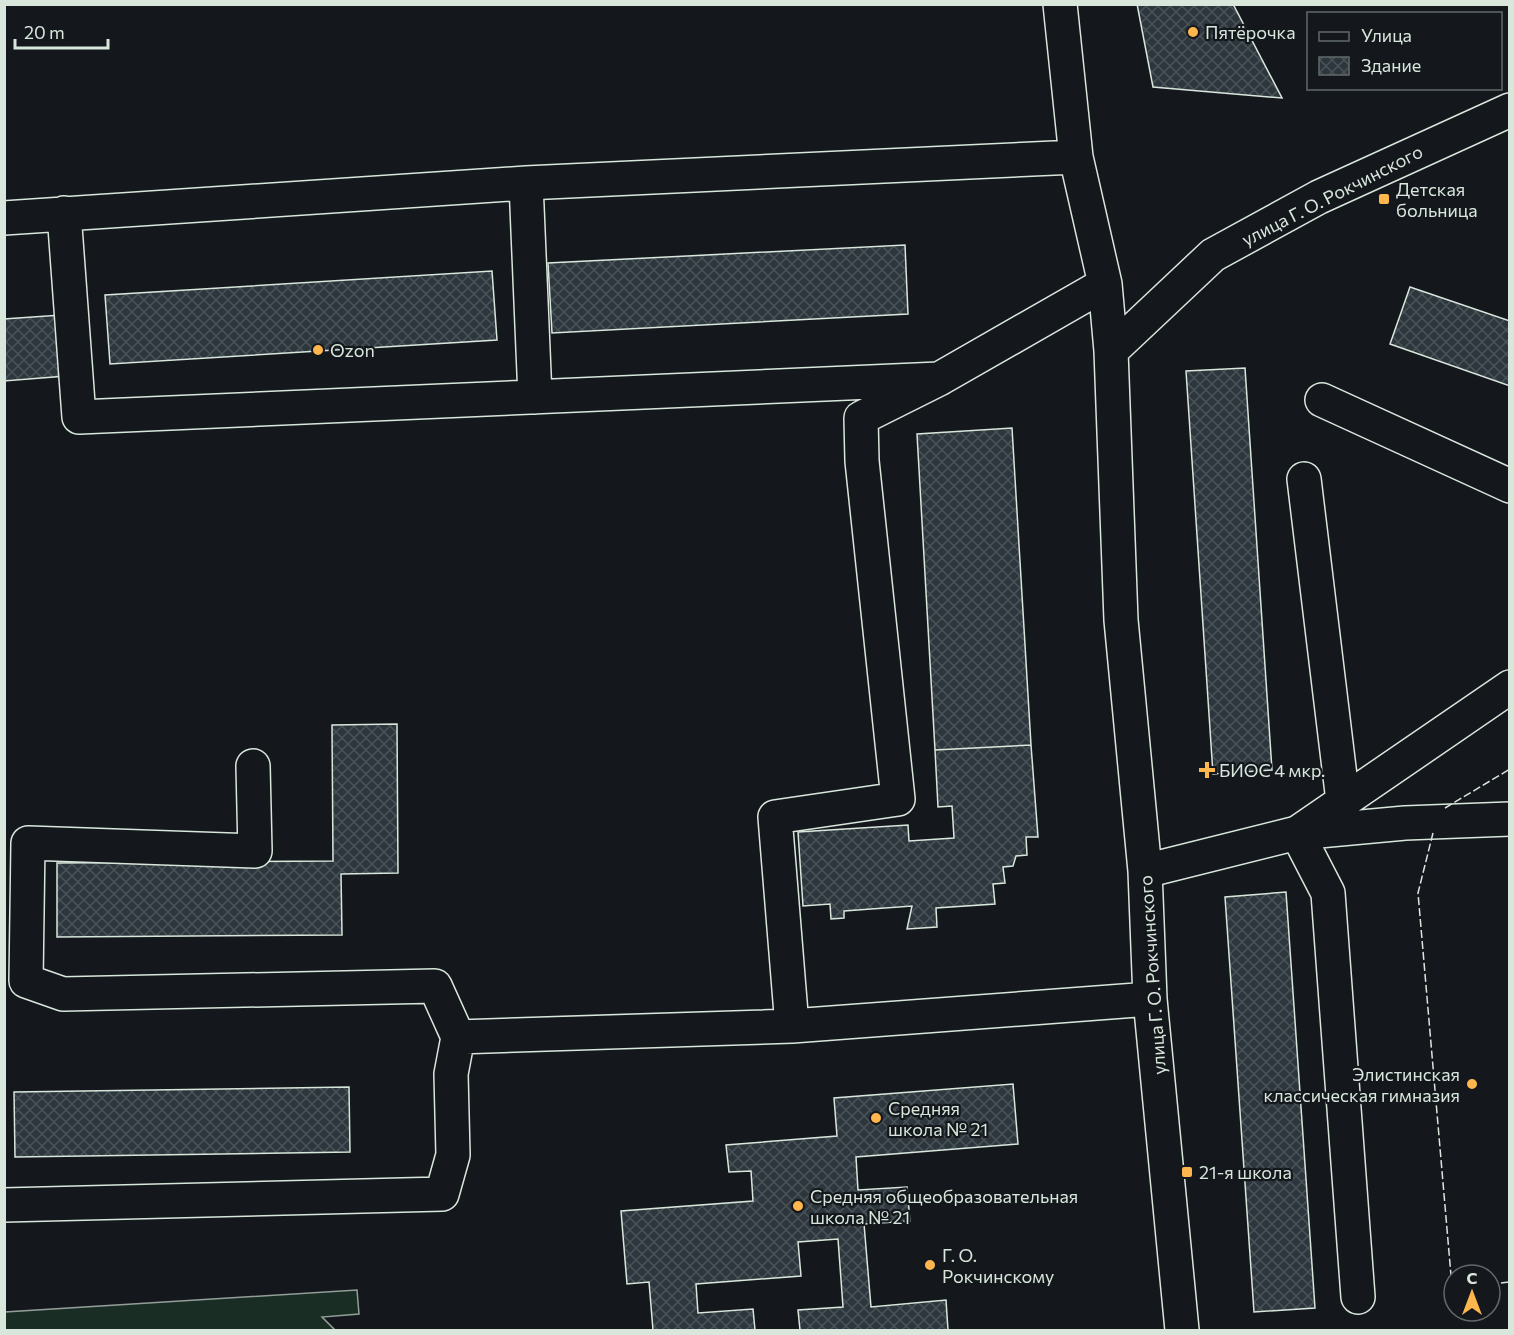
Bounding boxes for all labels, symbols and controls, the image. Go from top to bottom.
scale bar [15,12,108,50]
legend [1307,12,1502,90]
text: 20 m [24,21,65,43]
place label: Пятёрочка [1205,21,1296,43]
text: Улица [1361,24,1412,46]
marker: Пятёрочка [1186,25,1200,39]
text: Здание [1361,54,1421,76]
street label: улица Г. О. Рокчинского [1238,140,1426,250]
place label: Детская больница [1396,178,1478,221]
marker: Детская больница [1377,192,1391,206]
place label: Ozon [330,339,375,361]
marker: Ozon [311,343,325,357]
place label: БИОС 4 мкр. [1219,759,1325,781]
marker: БИОС 4 мкр. [1200,763,1214,777]
street label: улица Г. О. Рокчинского [1134,874,1170,1076]
place label: Элистинская классическая гимназия [1264,1063,1460,1106]
marker: Элистинская классическая гимназия [1465,1077,1479,1091]
place label: Средняя школа № 21 [888,1097,988,1140]
marker: Средняя школа № 21 [869,1111,883,1125]
place label: 21-я школа [1199,1161,1292,1183]
marker: 21-я школа [1180,1165,1194,1179]
place label: Средняя общеобразовательная школа № 21 [810,1185,1078,1228]
marker: Средняя общеобразовательная школа № 21 [791,1199,805,1213]
place label: Г. О. Рокчинскому [942,1244,1054,1287]
marker: Г. О. Рокчинскому [923,1258,937,1272]
north arrow [1442,1263,1502,1323]
text: С [1467,1268,1478,1287]

